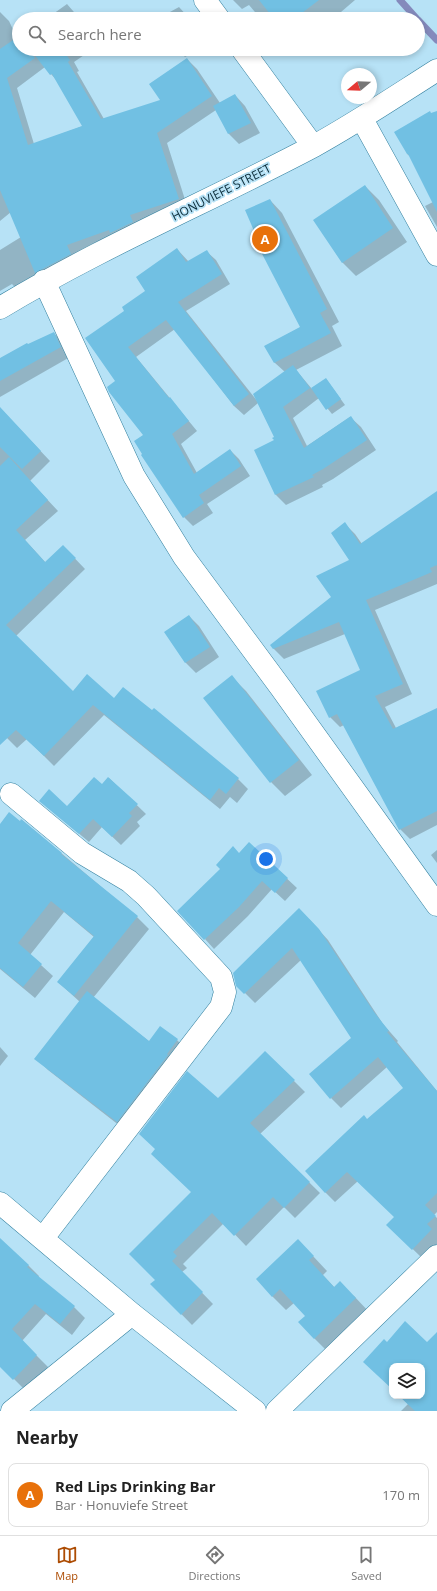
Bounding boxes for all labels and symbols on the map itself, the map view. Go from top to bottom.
north arrow [341,68,377,104]
street label: HONUVIEFE STREET [168,159,274,224]
pin: A [252,224,278,254]
your location [256,849,276,869]

